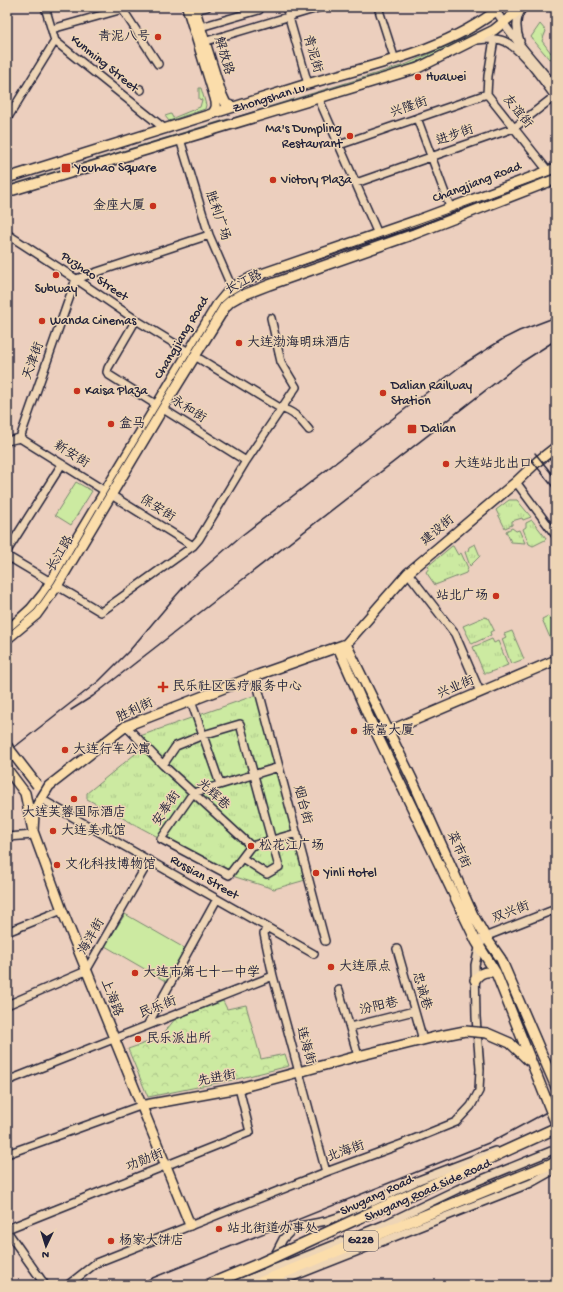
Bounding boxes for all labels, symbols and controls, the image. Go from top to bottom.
place label: 青泥八号 [98,29,150,45]
street label: Kunming Street [67,32,142,97]
marker: 青泥八号 [153,32,163,42]
street label: 青泥街 [299,33,326,75]
street label: 解放路 [210,35,237,77]
place label: Huawei [426,70,467,85]
marker: Huawei [413,72,423,82]
street label: Zhongshan Lu [231,81,307,117]
street label: 友谊街 [499,91,536,132]
street label: 兴隆街 [388,94,430,121]
place label: Ma's Dumpling Restaurant [265,122,344,152]
street label: 进步街 [434,122,476,149]
marker: Ma's Dumpling Restaurant [345,131,355,141]
street label: Changjiang Road [431,159,525,207]
place label: Youhao Square [74,161,157,176]
marker: Youhao Square [60,162,72,174]
place label: Victory Plaza [280,173,353,188]
marker: Victory Plaza [268,175,278,185]
street label: 胜利广场 [201,189,234,243]
place label: 金座大厦 [93,198,145,214]
marker: 金座大厦 [148,201,158,211]
street label: Puzhao Street [57,248,132,306]
street label: 长江路 [223,267,265,298]
marker: Subway [51,270,61,280]
place label: Subway [35,282,78,297]
street label: Changjiang Road [151,293,213,382]
place label: Wanda Cinemas [50,314,138,329]
marker: Wanda Cinemas [37,316,47,326]
place label: 大连渤海明珠酒店 [247,335,351,351]
marker: 大连渤海明珠酒店 [234,338,244,348]
street label: 天津街 [19,340,48,382]
place label: Dalian Railway Station [390,379,473,409]
place label: Kaisa Plaza [85,384,148,399]
marker: Kaisa Plaza [72,386,82,396]
marker: Dalian Railway Station [378,388,388,398]
street label: 永和街 [167,392,209,427]
place label: 盒马 [119,416,145,432]
marker: 盒马 [106,419,116,429]
place label: Dalian [420,422,457,437]
marker: Dalian [406,423,418,435]
street label: 新安街 [50,437,92,472]
place label: 大连站北出口 [454,456,532,472]
marker: 大连站北出口 [441,459,451,469]
street label: 保安街 [136,491,178,526]
street label: 建设街 [418,512,458,549]
street label: 长江路 [44,533,77,575]
place label: 站北广场 [436,588,488,604]
marker: 站北广场 [491,591,501,601]
street label: 兴业街 [435,673,477,703]
place label: 民乐社区医疗服务中心 [172,679,302,695]
marker: 民乐社区医疗服务中心 [157,681,169,693]
street label: 胜利街 [114,695,156,726]
place label: 振富大厦 [362,723,414,739]
marker: 振富大厦 [349,726,359,736]
place label: 大连行车公寓 [73,742,151,758]
marker: 大连行车公寓 [60,745,70,755]
street label: 光辉巷 [194,775,233,814]
street label: 烟台街 [290,784,315,826]
street label: 安奉街 [149,788,184,829]
marker: 大连芙蓉国际酒店 [69,794,79,804]
place label: 大连芙蓉国际酒店 [22,805,126,821]
place label: 大连美术馆 [61,823,126,839]
marker: 大连美术馆 [48,826,58,836]
street label: 菜市街 [443,829,474,871]
place label: 松花江广场 [259,838,324,854]
marker: 松花江广场 [246,841,256,851]
street label: Russian Street [167,852,242,904]
place label: 文化科技博物馆 [65,856,156,873]
marker: 文化科技博物馆 [52,860,62,870]
place label: Yinli Hotel [323,866,377,881]
marker: Yinli Hotel [311,868,321,878]
street label: 双兴街 [490,898,532,927]
street label: 海洋街 [75,916,108,958]
place label: 大连原点 [339,959,391,975]
marker: 大连原点 [326,962,336,972]
place label: 大连市第七十一中学 [143,964,260,981]
marker: 大连市第七十一中学 [130,968,140,978]
street label: 忠诚巷 [408,970,435,1012]
street label: 上海路 [97,977,126,1019]
street label: 民乐街 [137,993,179,1022]
street label: 汾阳巷 [358,994,400,1019]
street label: 连海街 [292,1025,319,1067]
place label: 民乐派出所 [146,1031,211,1047]
marker: 民乐派出所 [133,1034,143,1044]
street label: 先进街 [196,1067,238,1090]
street label: 北海街 [325,1137,367,1166]
street label: 功勋街 [124,1146,166,1175]
street label: Shugang Road Side Road [362,1156,494,1226]
street label: Shugang Road [338,1172,416,1220]
place label: 站北街道办事处 [227,1221,318,1237]
marker: 站北街道办事处 [214,1224,224,1234]
north arrow [26,1226,66,1266]
road number: G228 [344,1231,378,1251]
place label: 杨家大饼店 [119,1233,184,1249]
marker: 杨家大饼店 [106,1236,116,1246]
text: N [41,1248,49,1260]

